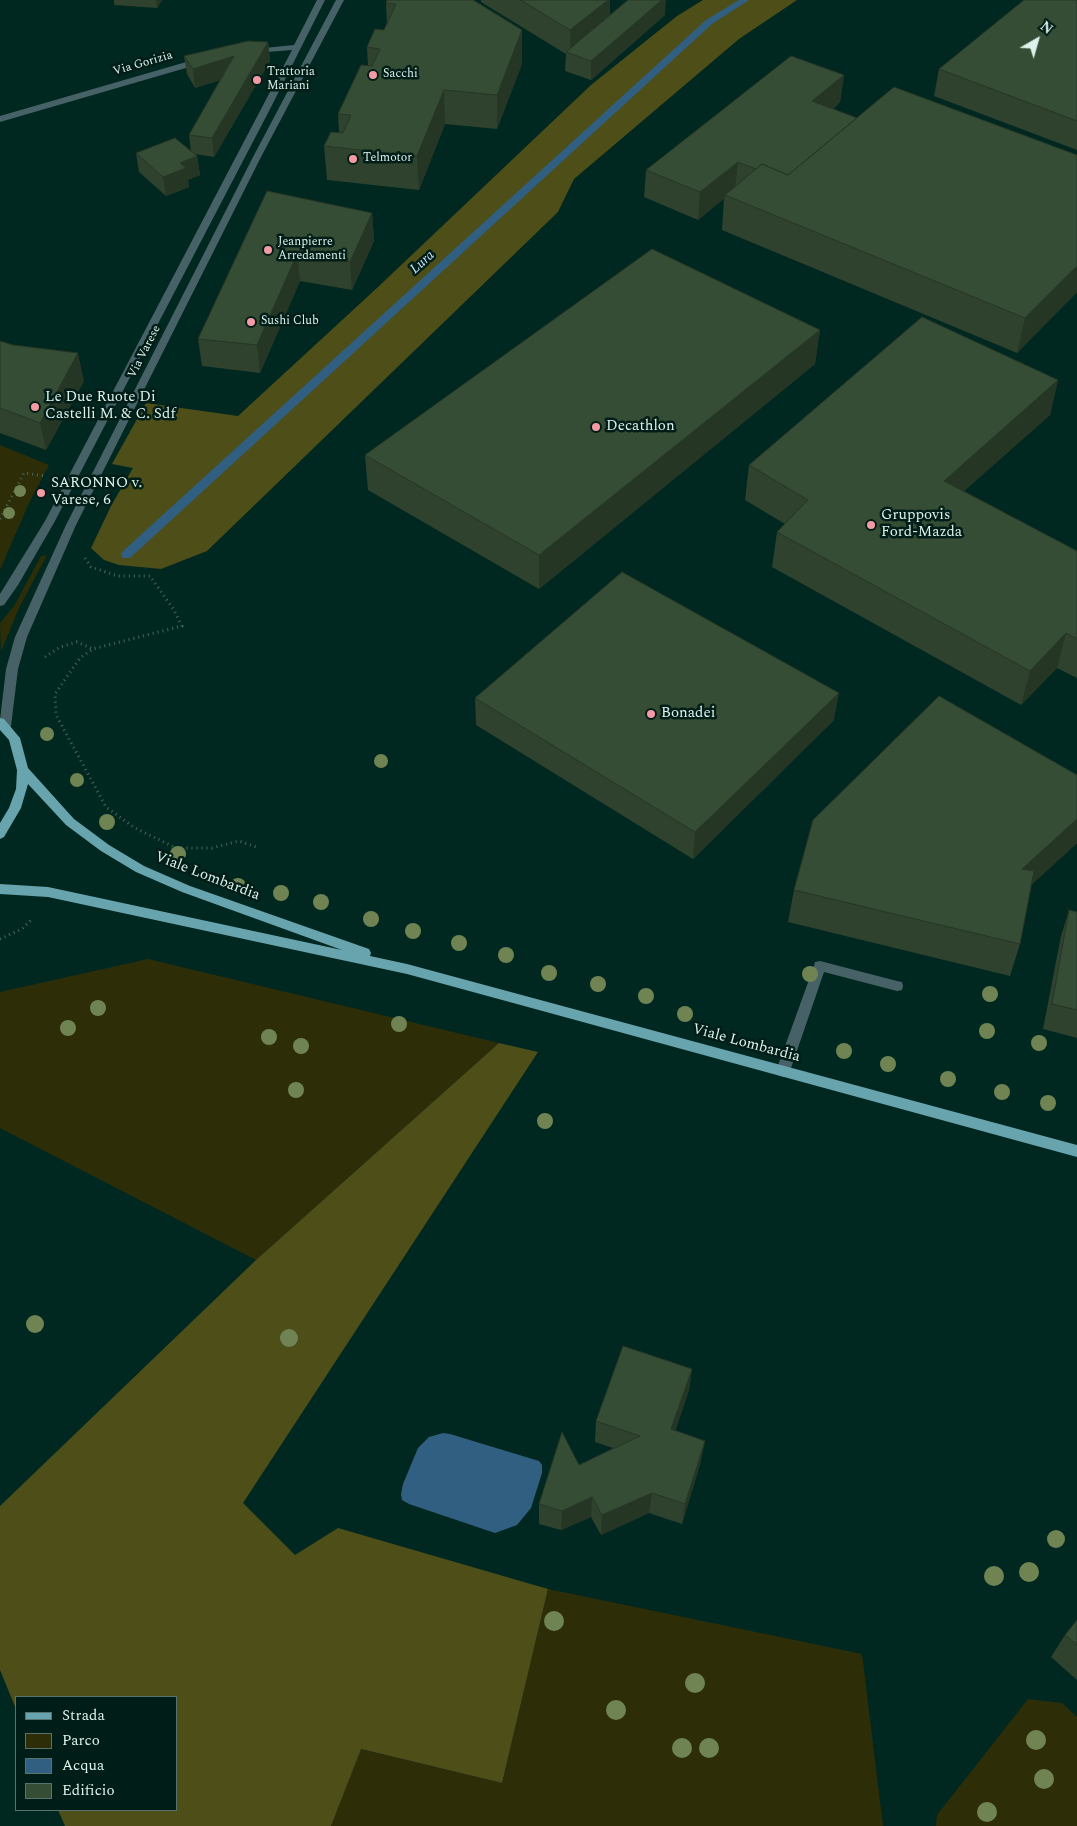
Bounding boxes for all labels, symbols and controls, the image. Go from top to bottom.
north arrow [1012,15,1062,65]
text: N [1036,16,1058,40]
street label: Via Gorizia [112,49,174,79]
place label: Trattoria Mariani [267,66,315,94]
place label: Sacchi [383,68,418,82]
marker: Sacchi [367,69,379,81]
marker: Trattoria Mariani [251,74,263,86]
place label: Telmotor [363,152,412,166]
marker: Telmotor [347,153,359,165]
place label: Jeanpierre Arredamenti [278,236,346,264]
marker: Jeanpierre Arredamenti [262,244,274,256]
water label: Lura [407,248,439,278]
place label: Sushi Club [261,315,319,329]
marker: Sushi Club [245,316,257,328]
street label: Via Varese [126,323,164,381]
place label: Le Due Ruote Di Castelli M. & C. Sdf [45,389,176,424]
marker: Le Due Ruote Di Castelli M. & C. Sdf [29,401,41,413]
place label: Decathlon [606,418,675,436]
marker: Decathlon [590,421,602,433]
place label: SARONNO v. Varese, 6 [51,475,142,510]
marker: SARONNO v. Varese, 6 [35,487,47,499]
place label: Gruppovis Ford-Mazda [881,507,962,542]
marker: Gruppovis Ford-Mazda [865,519,877,531]
place label: Bonadei [661,705,715,723]
marker: Bonadei [645,708,657,720]
street label: Viale Lombardia [152,849,262,905]
street label: Viale Lombardia [690,1021,802,1067]
legend [15,1696,178,1811]
text: Strada [62,1704,105,1727]
text: Parco [62,1729,100,1752]
text: Acqua [62,1754,104,1777]
text: Edificio [62,1779,115,1802]

